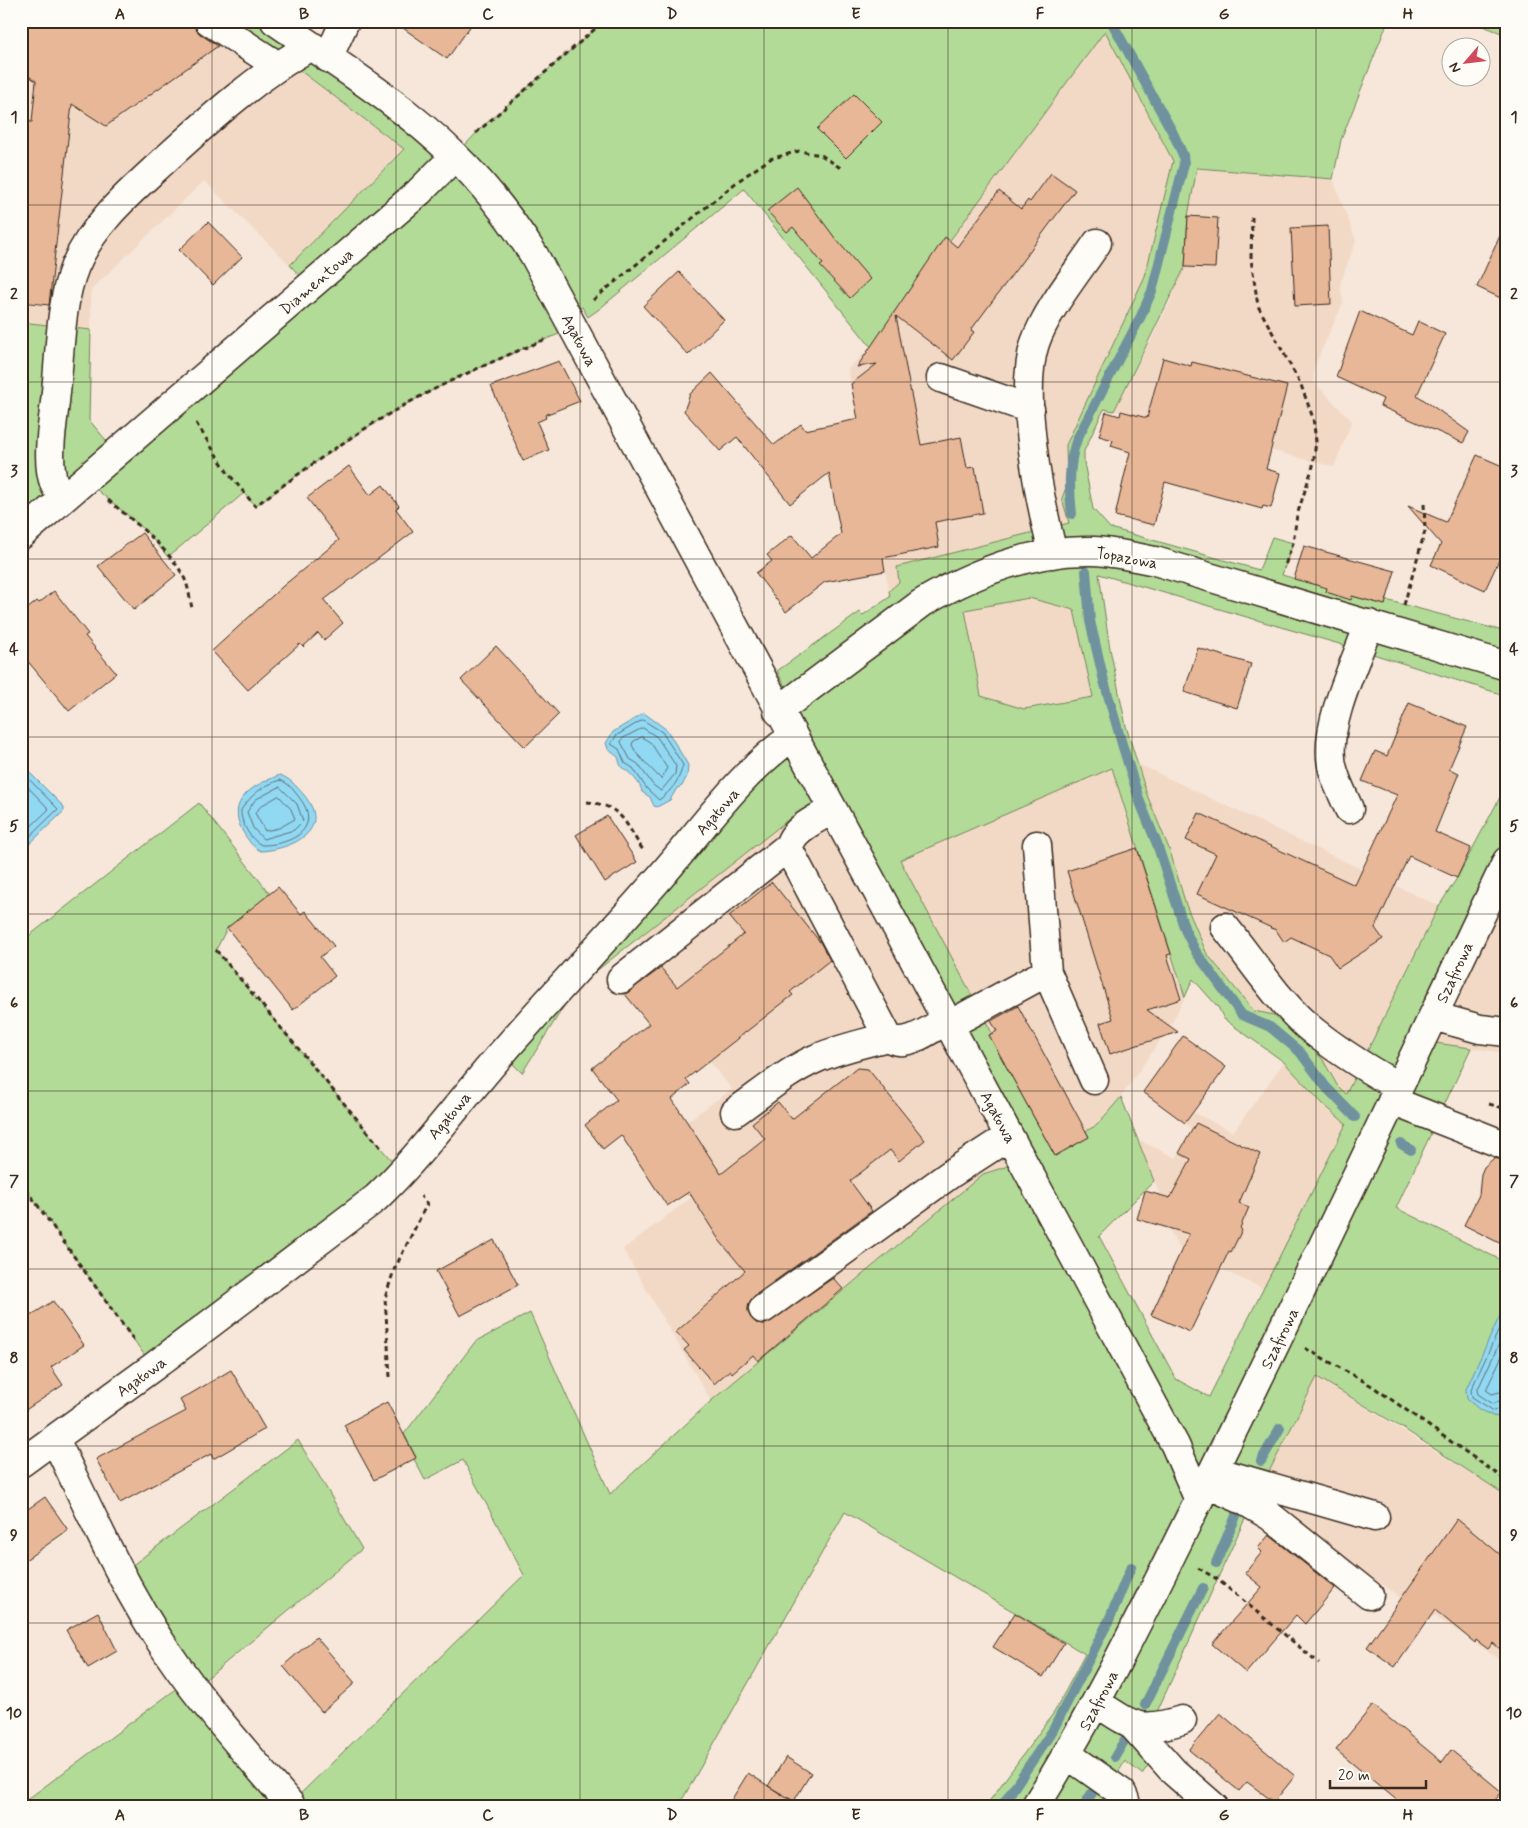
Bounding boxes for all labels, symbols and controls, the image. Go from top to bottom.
text: A [115,4,125,25]
text: B [299,4,309,25]
text: C [482,4,494,25]
text: D [666,4,678,25]
text: E [851,4,861,25]
text: F [1036,4,1045,25]
text: G [1219,4,1230,25]
text: H [1403,4,1414,25]
north arrow [1440,38,1490,88]
text: N [1445,59,1466,76]
text: 1 [10,107,18,128]
text: 1 [1510,107,1518,128]
street label: Diamentowa [276,244,358,320]
text: 2 [10,284,18,305]
text: 2 [1510,284,1518,305]
street label: Agatowa [556,311,601,371]
text: 3 [10,461,18,482]
text: 3 [1510,461,1518,482]
street label: Topazowa [1094,543,1159,574]
text: 4 [9,639,19,660]
text: 4 [1509,639,1519,660]
street label: Agatowa [692,784,745,840]
text: 5 [9,816,19,837]
text: 5 [1509,816,1519,837]
street label: Szafirowa [1432,938,1479,1007]
text: 6 [10,993,18,1014]
text: 6 [1510,993,1518,1014]
street label: Agatowa [424,1087,476,1144]
street label: Agatowa [975,1088,1021,1148]
text: 7 [9,1171,19,1192]
text: 7 [1509,1171,1519,1192]
street label: Szafirowa [1257,1305,1304,1373]
text: 8 [9,1348,19,1369]
text: 8 [1509,1348,1519,1369]
street label: Agatowa [113,1352,171,1402]
text: 9 [10,1525,18,1546]
text: 9 [1510,1525,1518,1546]
street label: Szafirowa [1075,1667,1124,1735]
text: 10 [6,1703,22,1724]
text: 10 [1506,1703,1522,1724]
scale bar [1330,1758,1427,1790]
text: 20 m [1338,1766,1370,1786]
text: A [115,1805,125,1826]
text: B [299,1805,309,1826]
text: C [482,1805,494,1826]
text: D [666,1805,678,1826]
text: E [851,1805,861,1826]
text: F [1036,1805,1045,1826]
text: G [1219,1805,1230,1826]
text: H [1403,1805,1414,1826]

